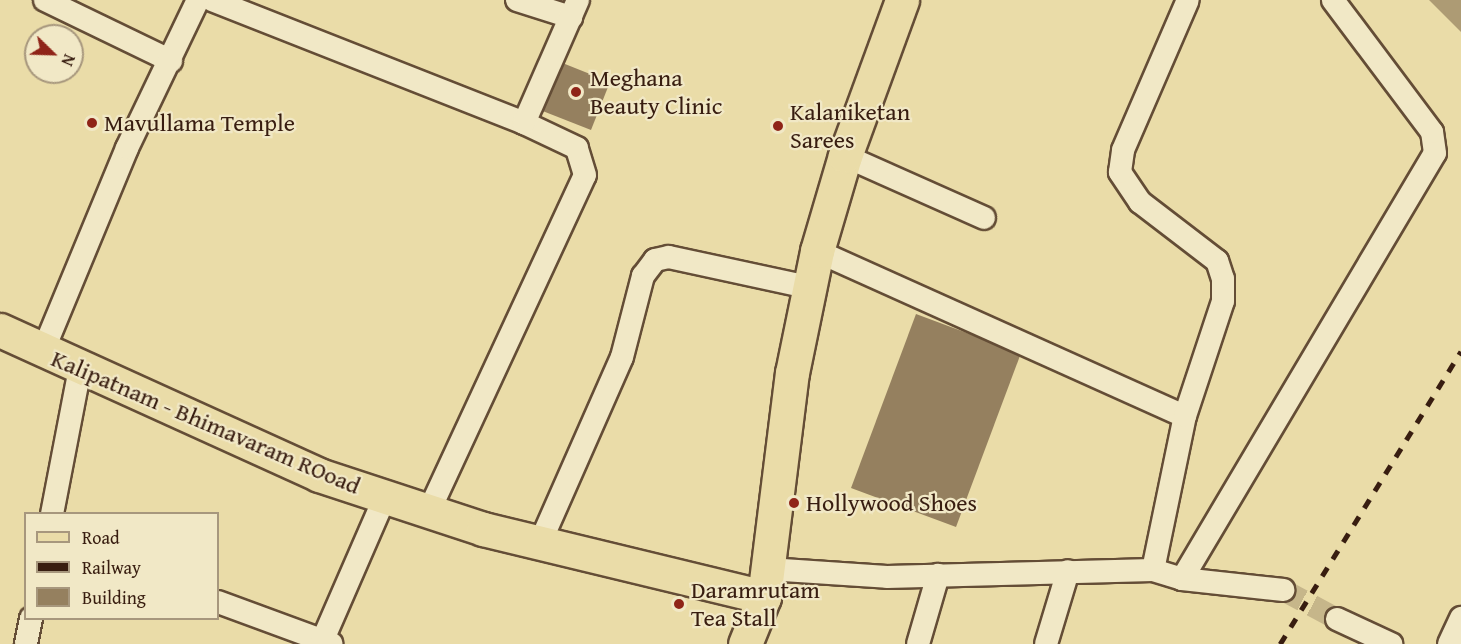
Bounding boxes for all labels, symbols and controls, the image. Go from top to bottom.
north arrow [24,24,84,84]
text: N [56,51,82,70]
place label: Meghana Beauty Clinic [590,64,722,120]
marker: Meghana Beauty Clinic [567,83,585,101]
place label: Kalaniketan Sarees [790,98,910,154]
place label: Mavullama Temple [104,109,295,137]
marker: Mavullama Temple [85,116,99,130]
marker: Kalaniketan Sarees [771,119,785,133]
street label: Kalipatnam - Bhimavaram ROoad [47,344,365,500]
place label: Hollywood Shoes [806,489,977,517]
marker: Hollywood Shoes [787,496,801,510]
legend [24,512,219,620]
text: Road [82,524,120,551]
text: Railway [82,554,141,581]
place label: Daramrutam Tea Stall [691,576,820,632]
text: Building [82,584,146,611]
marker: Daramrutam Tea Stall [672,597,686,611]

